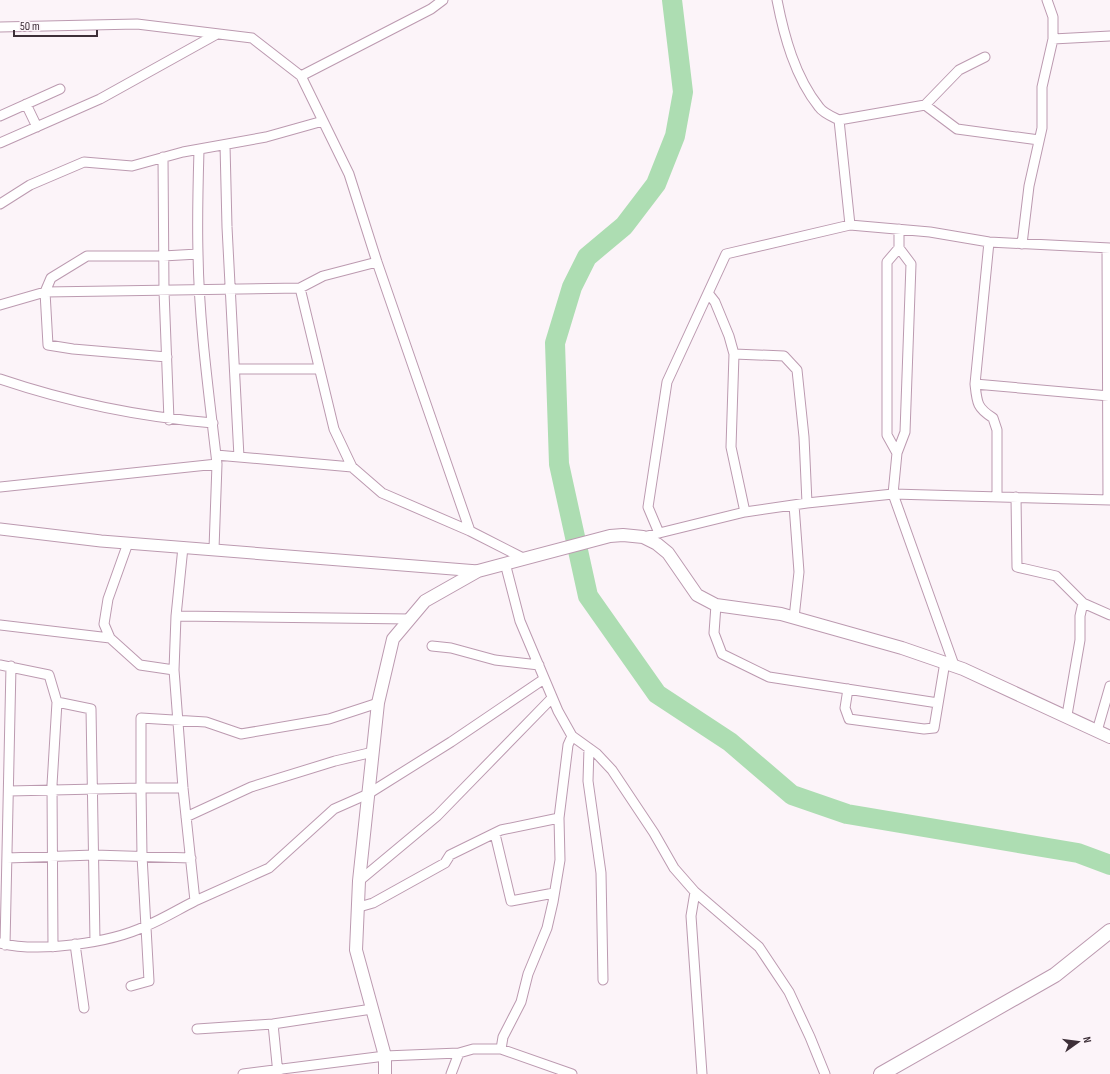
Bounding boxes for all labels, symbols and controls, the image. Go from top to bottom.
scale bar [14,12,97,38]
text: 50 m [20,19,40,34]
north arrow [1058,1022,1098,1062]
text: N [1080,1035,1094,1044]

